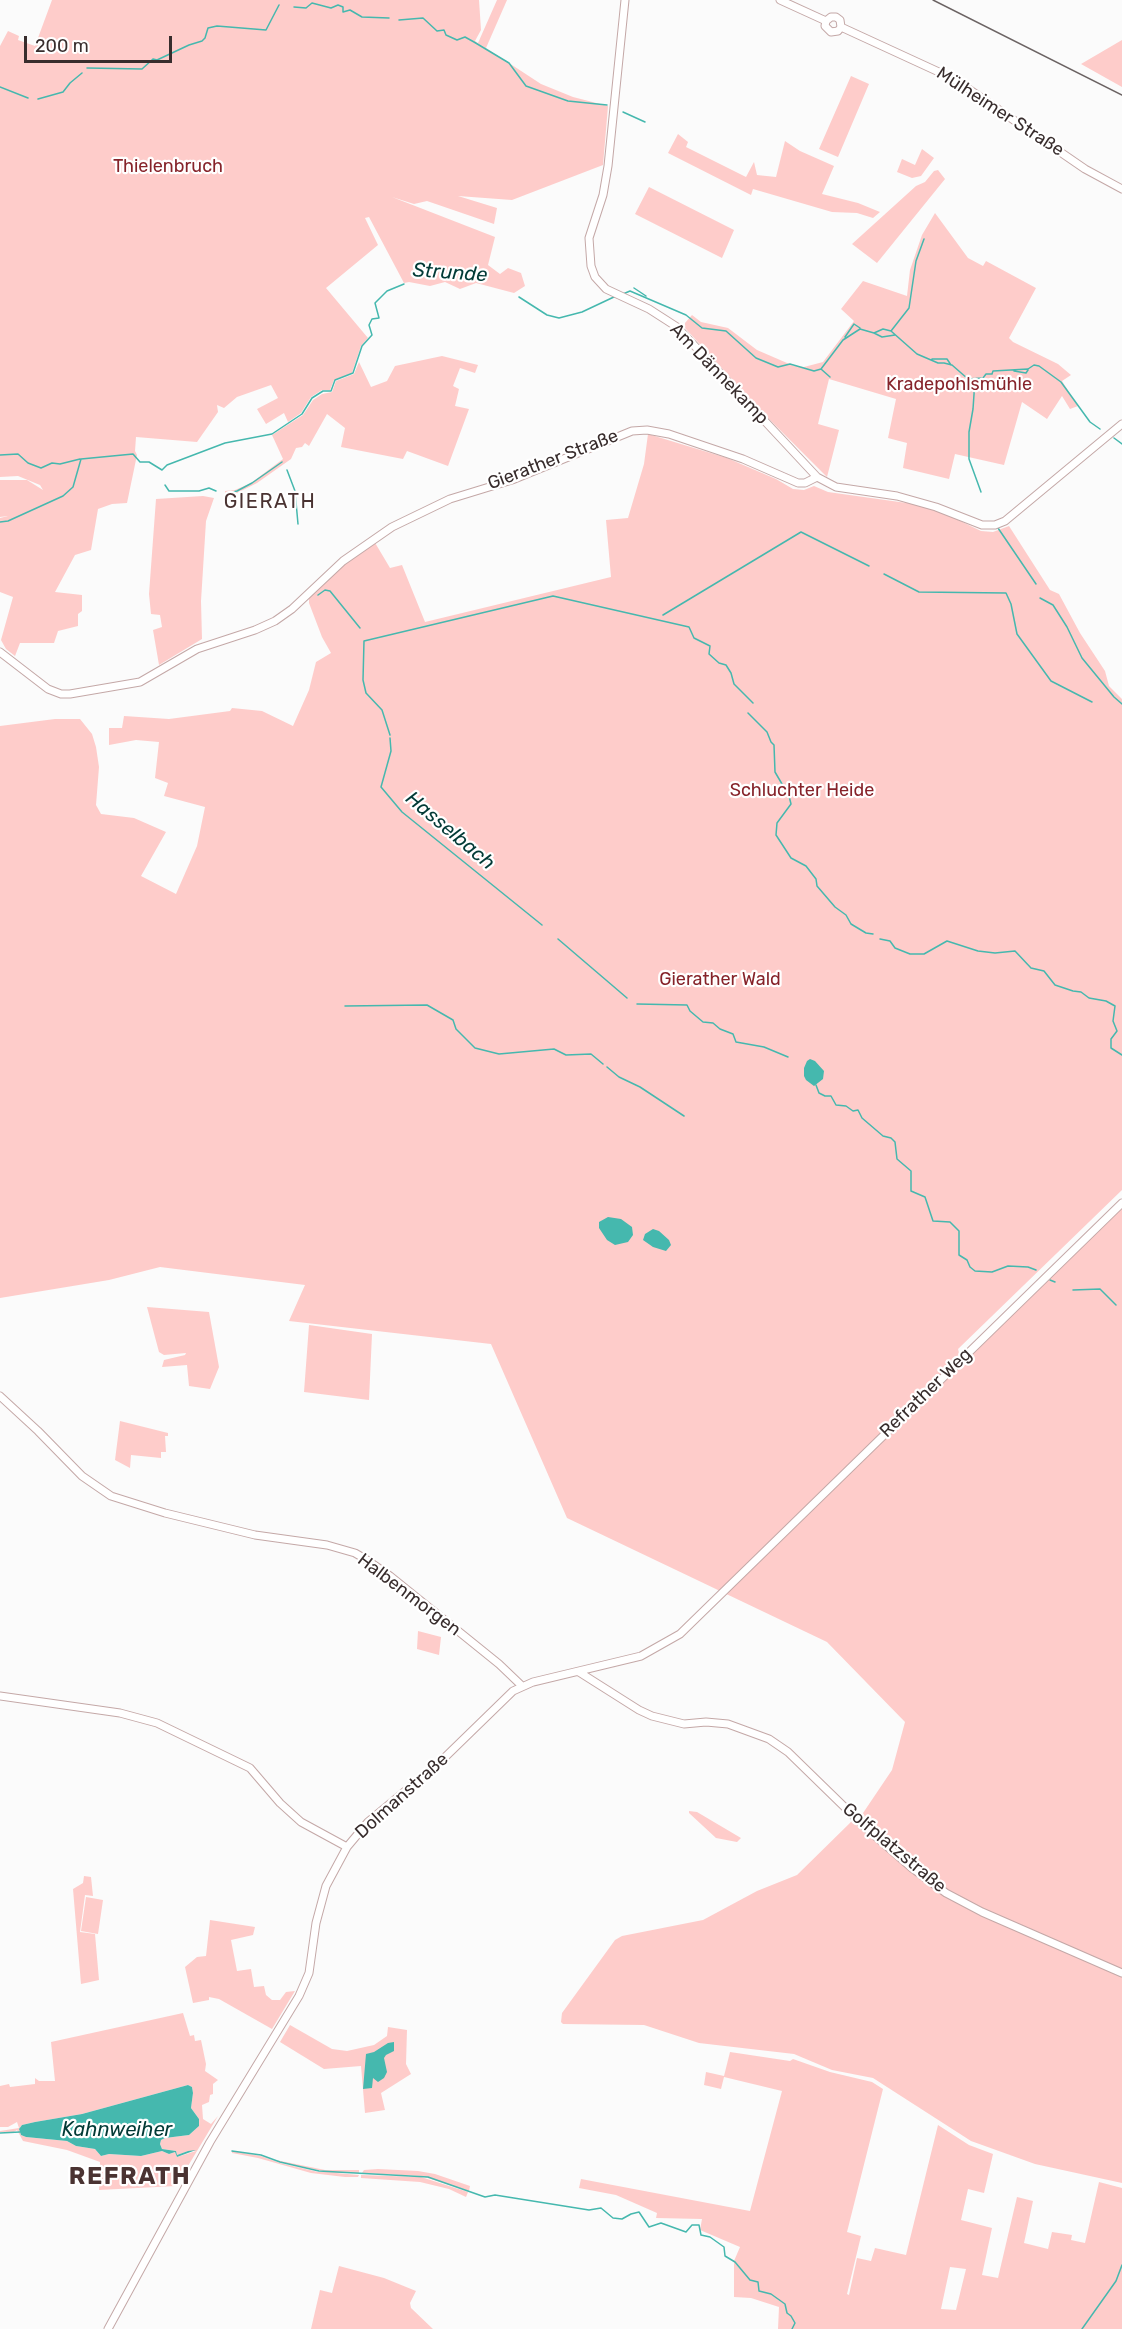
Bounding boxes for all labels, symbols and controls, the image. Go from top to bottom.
scale bar [27,24,176,62]
text: 200 m [35,35,89,57]
street label: Mülheimer Straße [932,63,1068,161]
park label: Thielenbruch [113,156,223,178]
water label: Strunde [412,258,488,288]
street label: Am Dännekamp [665,319,773,429]
park label: Kradepohlsmühle [886,374,1032,396]
street label: Gierather Straße [485,425,621,495]
district label: GIERATH [224,490,316,514]
park label: Schluchter Heide [730,780,874,802]
water label: Hasselbach [400,787,500,875]
park label: Gierather Wald [659,969,781,991]
street label: Refrather Weg [876,1344,976,1442]
street label: Halbenmorgen [353,1549,465,1641]
street label: Dolmanstraße [351,1749,453,1843]
street label: Golfplatzstraße [838,1798,950,1898]
water label: Kahnweiher [62,2118,172,2142]
district label: REFRATH [69,2163,191,2191]

